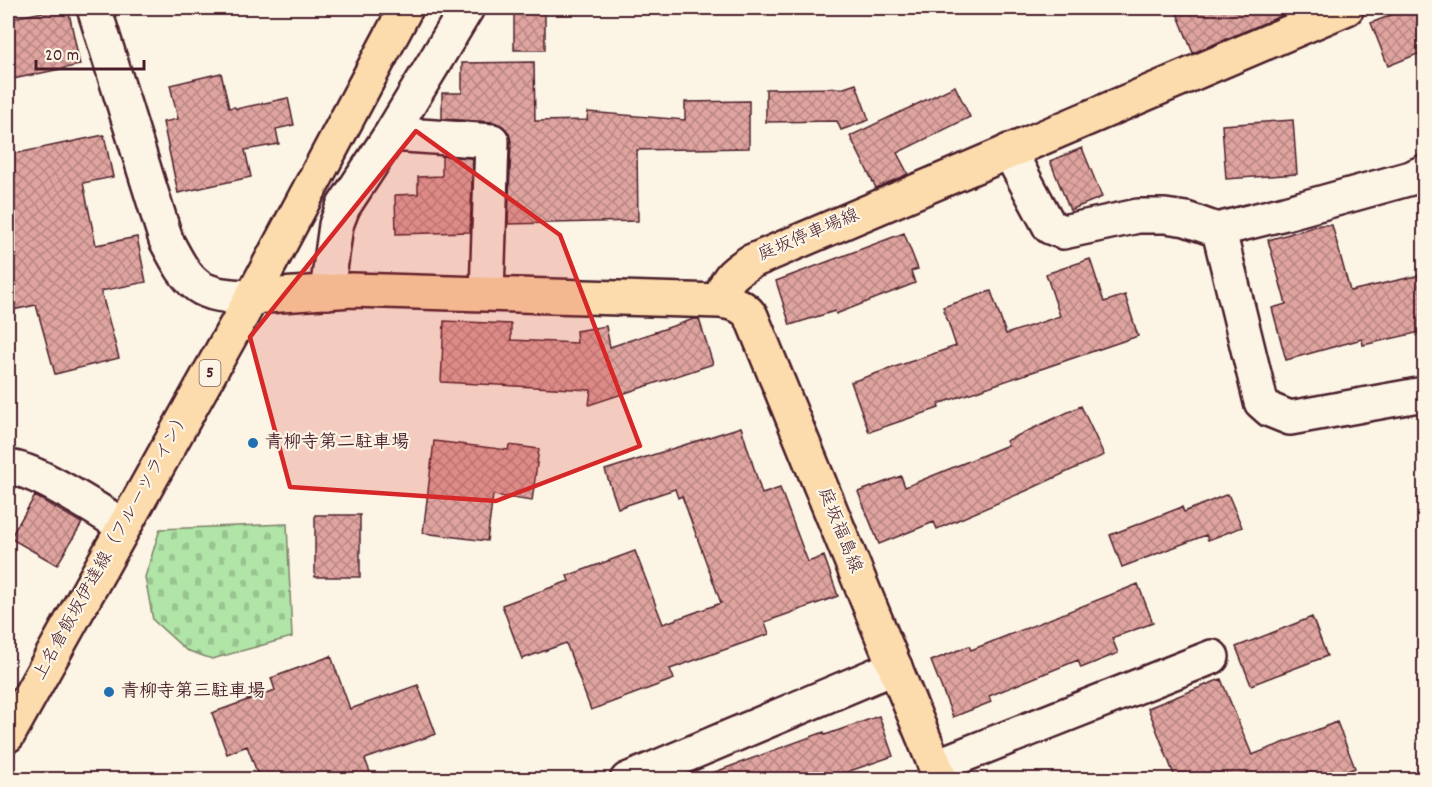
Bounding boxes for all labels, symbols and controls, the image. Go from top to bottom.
scale bar [36,33,144,71]
text: 20 m [45,44,79,69]
street label: 庭坂停車場線 [754,203,864,269]
road number: 5 [200,360,220,386]
street label: 上名倉飯坂伊達線（フルーツライン） [28,407,198,685]
place label: 青柳寺第二駐車場 [265,431,409,456]
marker: 青柳寺第二駐車場 [246,436,260,450]
street label: 庭坂福島線 [811,485,867,577]
place label: 青柳寺第三駐車場 [121,680,265,705]
marker: 青柳寺第三駐車場 [102,685,116,699]

